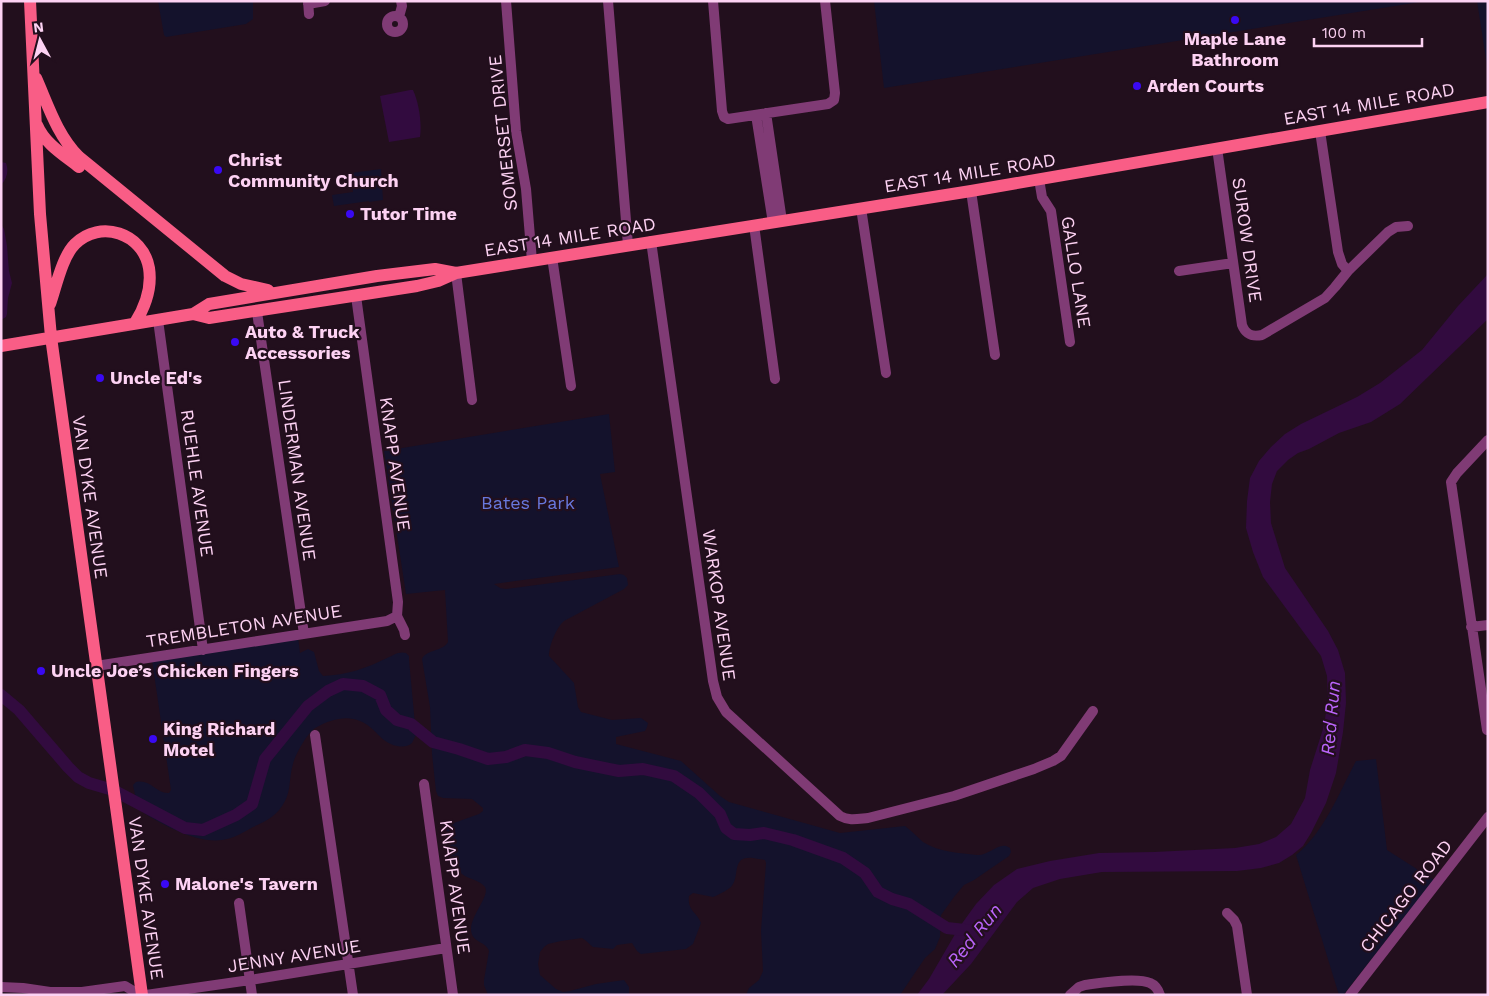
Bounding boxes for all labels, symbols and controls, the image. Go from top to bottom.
marker: Maple Lane Bathroom [1229,14,1241,26]
north arrow [15,15,65,65]
scale bar [1314,15,1422,47]
text: N [32,19,45,36]
text: 100 m [1322,24,1366,42]
place label: Maple Lane Bathroom [1184,28,1286,70]
street label: SOMERSET DRIVE [484,54,521,212]
place label: Arden Courts [1147,75,1264,96]
street label: EAST 14 MILE ROAD [1282,78,1456,129]
marker: Arden Courts [1131,80,1143,92]
place label: Christ Community Church [228,149,399,191]
street label: EAST 14 MILE ROAD [883,149,1057,196]
marker: Christ Community Church [212,164,224,176]
street label: SUROW DRIVE [1228,176,1267,304]
place label: Tutor Time [360,203,457,224]
marker: Tutor Time [344,208,356,220]
street label: EAST 14 MILE ROAD [483,213,657,260]
street label: GALLO LANE [1057,214,1096,329]
place label: Auto & Truck Accessories [245,321,360,363]
marker: Auto & Truck Accessories [229,336,241,348]
place label: Uncle Ed's [110,367,202,388]
marker: Uncle Ed's [94,372,106,384]
street label: LINDERMAN AVENUE [274,378,321,562]
street label: KNAPP AVENUE [376,395,415,532]
street label: RUEHLE AVENUE [177,408,218,558]
street label: VAN DYKE AVENUE [69,414,112,580]
park label: Bates Park [481,492,575,513]
street label: WARKOP AVENUE [698,528,741,682]
street label: TREMBLETON AVENUE [145,600,343,651]
place label: Uncle Joe’s Chicken Fingers [51,660,299,681]
marker: Uncle Joe’s Chicken Fingers [35,665,47,677]
water label: Red Run [1316,680,1345,757]
place label: King Richard Motel [163,718,275,760]
marker: King Richard Motel [147,733,159,745]
street label: VAN DYKE AVENUE [125,815,168,981]
street label: KNAPP AVENUE [436,818,475,955]
street label: CHICAGO ROAD [1355,835,1456,956]
place label: Malone's Tavern [175,873,318,894]
marker: Malone's Tavern [159,878,171,890]
water label: Red Run [942,899,1007,972]
street label: JENNY AVENUE [226,935,362,976]

